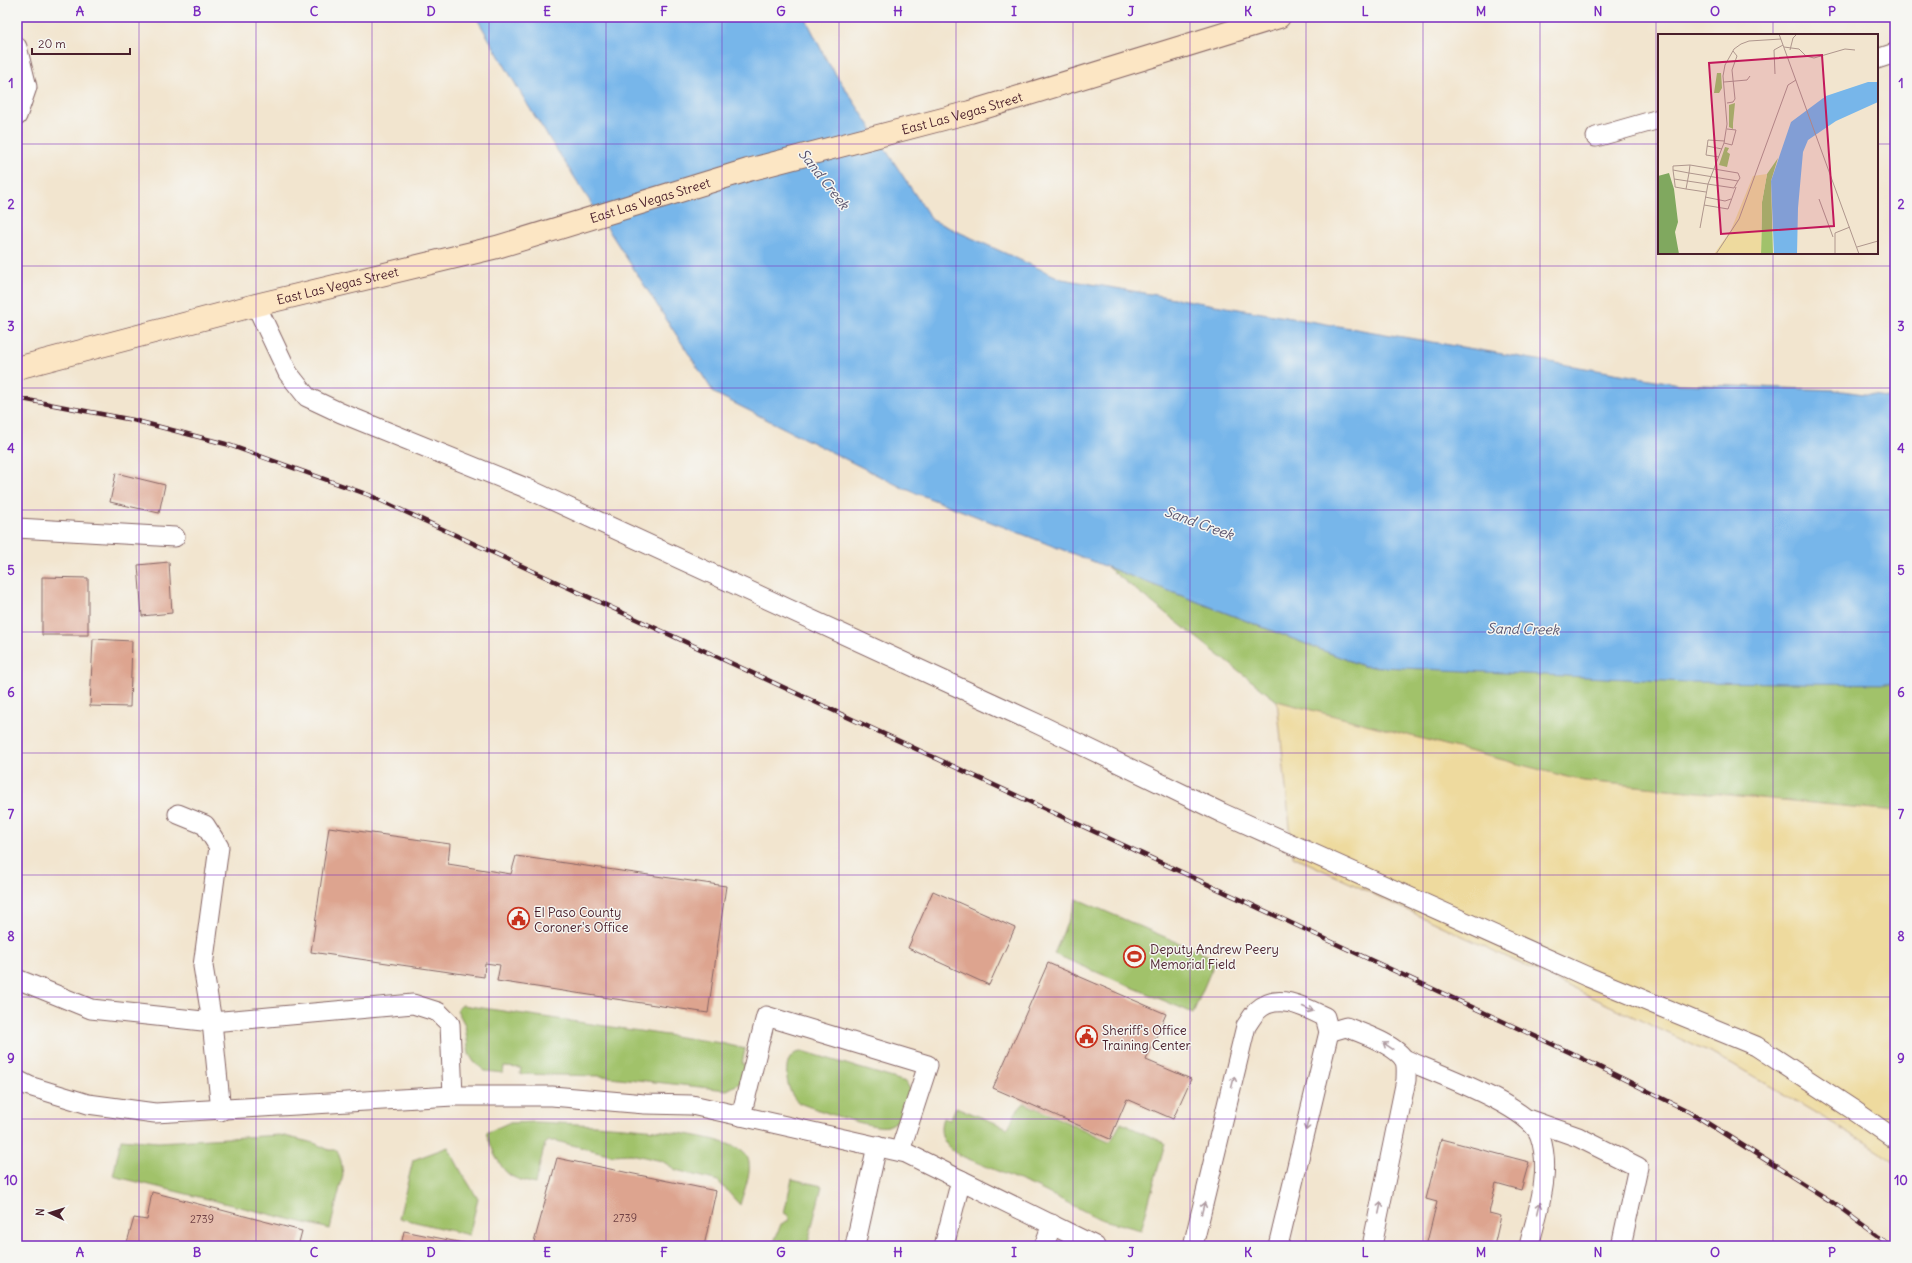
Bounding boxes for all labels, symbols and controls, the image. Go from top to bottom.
text: A [76,3,85,20]
text: B [193,3,202,20]
text: C [310,3,319,20]
text: D [426,3,436,20]
text: E [543,3,551,20]
text: F [660,3,668,20]
text: G [776,3,786,20]
text: H [893,3,903,20]
text: I [1011,3,1017,20]
text: J [1128,3,1135,20]
text: K [1244,3,1253,20]
text: L [1361,3,1369,20]
text: M [1476,3,1486,20]
text: N [1594,3,1602,20]
text: O [1710,3,1720,20]
text: P [1828,3,1836,20]
scale bar [32,30,130,56]
inset map [1658,34,1878,254]
text: 20 m [38,36,66,51]
text: 1 [8,75,14,92]
text: 1 [1898,75,1904,92]
street label: East Las Vegas Street [900,88,1025,138]
water label: Sand Creek [795,145,854,214]
street label: East Las Vegas Street [588,173,713,227]
text: 2 [7,196,15,213]
text: 2 [1897,196,1905,213]
street label: East Las Vegas Street [275,262,401,308]
text: 3 [7,318,15,335]
text: 3 [1897,318,1905,335]
text: 4 [7,440,15,457]
text: 4 [1897,440,1905,457]
water label: Sand Creek [1162,502,1237,544]
text: 5 [7,562,15,579]
text: 5 [1897,562,1905,579]
water label: Sand Creek [1487,619,1560,639]
text: 6 [7,684,15,701]
text: 6 [1897,684,1905,701]
text: 7 [8,806,15,823]
text: 7 [1898,806,1905,823]
place label: El Paso County Coroner's Office [534,904,628,936]
public building icon: El Paso County Coroner's Office [505,906,531,932]
text: 8 [7,928,15,945]
text: 8 [1897,928,1905,945]
place label: Deputy Andrew Peery Memorial Field [1150,941,1279,973]
sports icon: Deputy Andrew Peery Memorial Field [1122,943,1148,969]
one-way arrow [1301,1006,1313,1013]
place label: Sheriff's Office Training Center [1102,1022,1192,1054]
public building icon: Sheriff's Office Training Center [1073,1024,1099,1050]
one-way arrow [1383,1042,1394,1051]
text: 9 [7,1050,15,1067]
text: 9 [1897,1050,1905,1067]
one-way arrow [1230,1076,1237,1089]
one-way arrow [1303,1118,1310,1131]
text: 10 [4,1172,18,1189]
text: 10 [1894,1172,1908,1189]
north arrow [30,1193,70,1233]
one-way arrow [1199,1202,1207,1215]
one-way arrow [1376,1202,1384,1215]
one-way arrow [1535,1202,1543,1215]
text: N [33,1208,47,1217]
house number: 2739 [613,1211,637,1225]
house number: 2739 [190,1212,214,1226]
text: A [76,1244,85,1261]
text: B [193,1244,202,1261]
text: C [310,1244,319,1261]
text: D [426,1244,436,1261]
text: E [543,1244,551,1261]
text: F [660,1244,668,1261]
text: G [776,1244,786,1261]
text: H [893,1244,903,1261]
text: I [1011,1244,1017,1261]
text: J [1128,1244,1135,1261]
text: K [1244,1244,1253,1261]
text: L [1361,1244,1369,1261]
text: M [1476,1244,1486,1261]
text: N [1594,1244,1602,1261]
text: O [1710,1244,1720,1261]
text: P [1828,1244,1836,1261]

